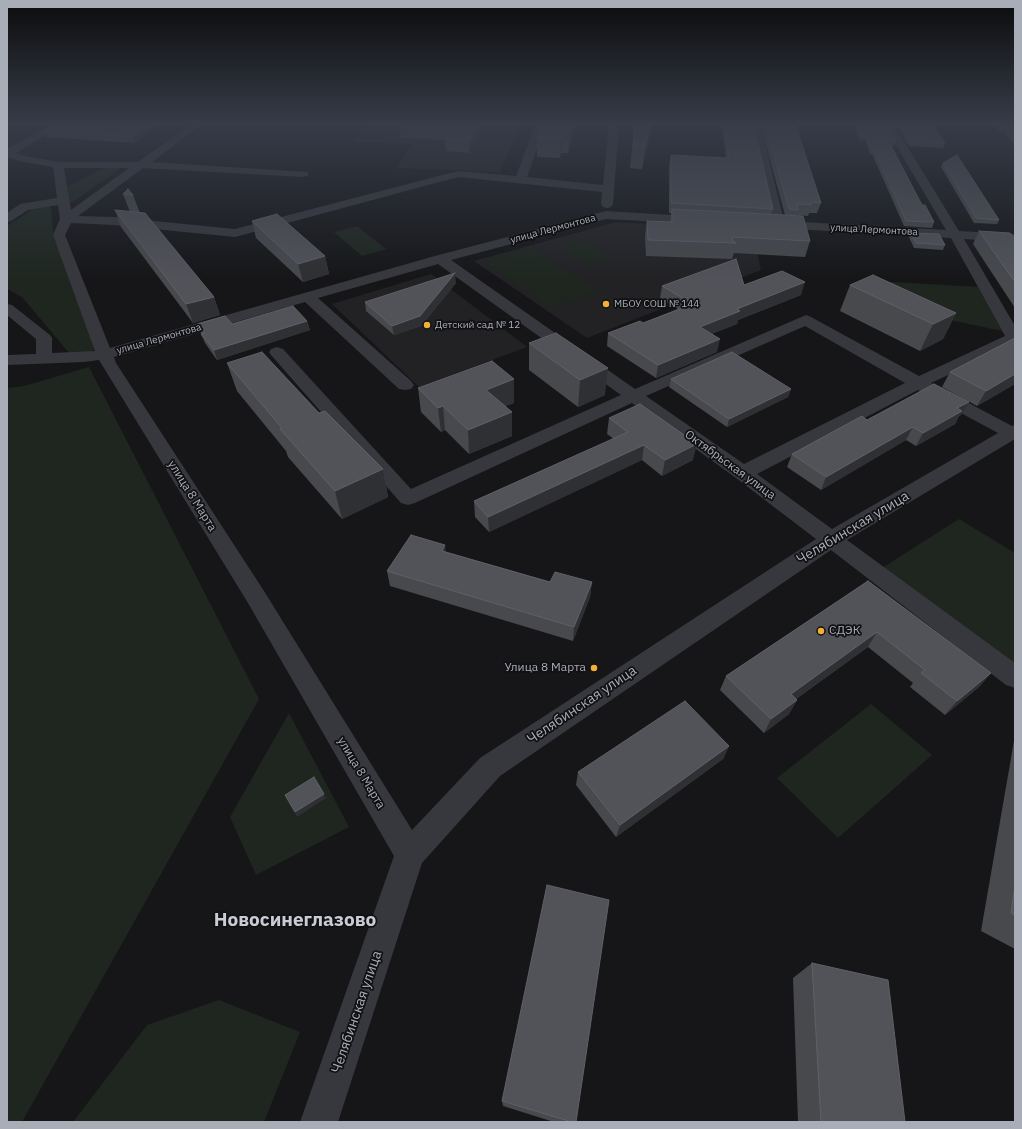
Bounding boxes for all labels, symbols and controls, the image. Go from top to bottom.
street label: улица Лермонтова [509,212,597,246]
street label: улица Лермонтова [830,222,918,238]
place label: МБОУ СОШ № 144 [614,298,699,310]
marker: МБОУ СОШ № 144 [601,299,611,309]
place label: Детский сад № 12 [435,319,520,331]
marker: Детский сад № 12 [422,320,432,330]
street label: улица Лермонтова [115,321,203,357]
street label: Октябрьская улица [682,427,778,503]
street label: улица 8 Марта [164,458,220,534]
street label: Челябинская улица [794,488,912,568]
place label: СДЭК [829,624,861,638]
marker: СДЭК [816,626,826,636]
place label: Улица 8 Марта [504,661,586,675]
street label: Челябинская улица [524,662,640,748]
marker: Улица 8 Марта [589,663,599,673]
street label: улица 8 Марта [334,735,388,811]
district label: Новосинеглазово [214,910,376,932]
street label: Челябинская улица [328,949,386,1075]

